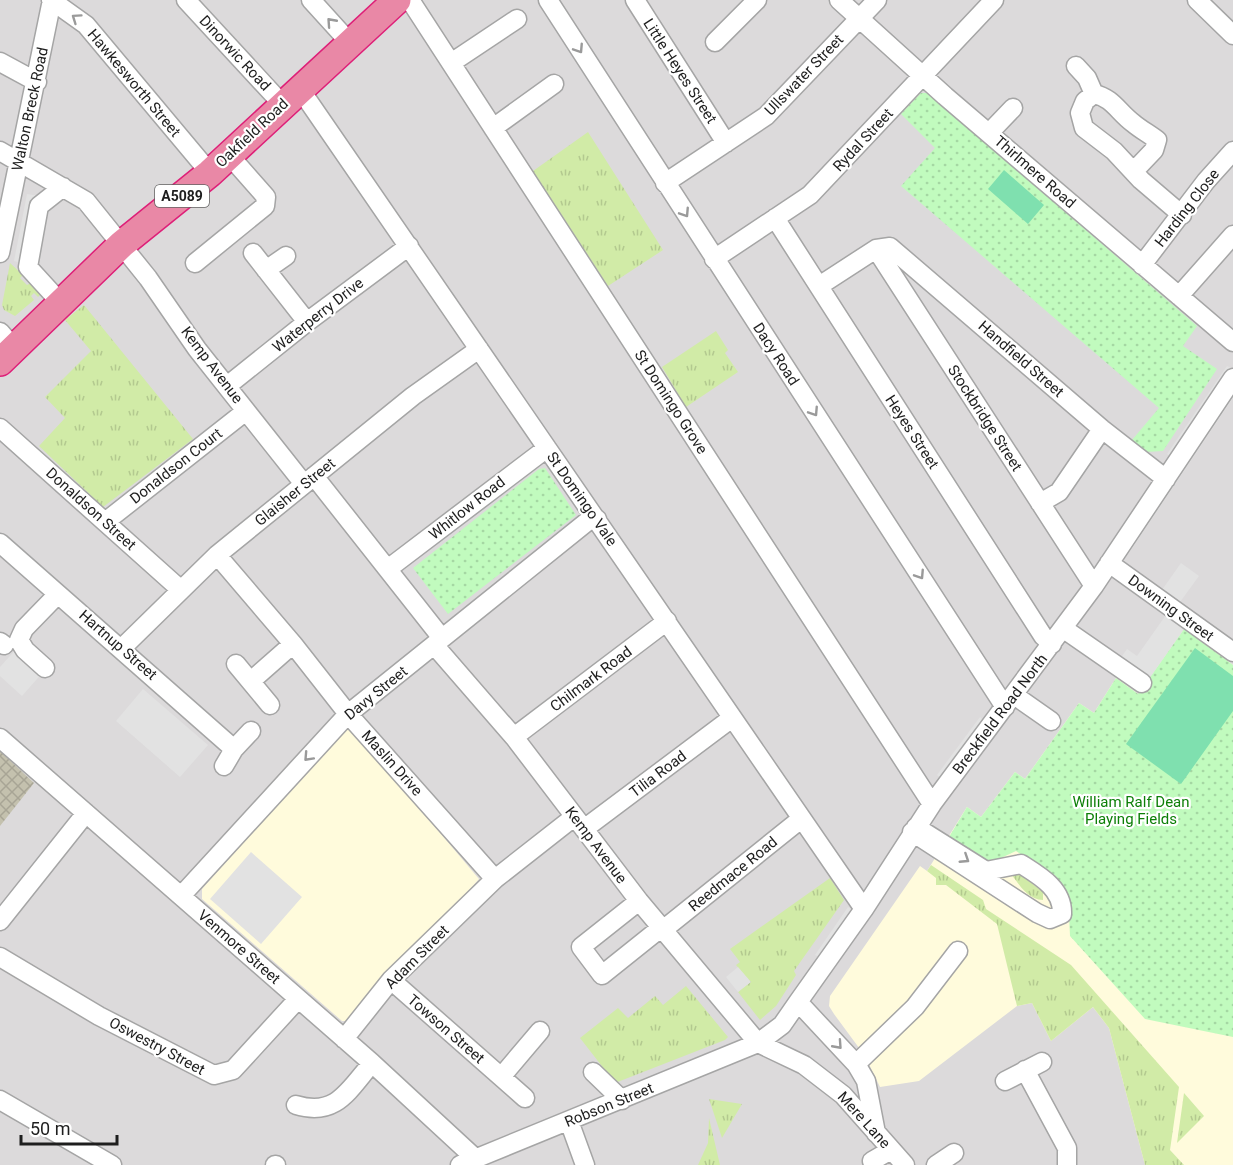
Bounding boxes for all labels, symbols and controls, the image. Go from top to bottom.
street label: Dinorwic Road [196,12,274,94]
one-way arrow [71,14,82,25]
street label: Little Heyes Street [639,15,721,127]
one-way arrow [327,18,338,29]
street label: Hawkesworth Street [84,25,184,141]
street label: Ullswater Street [761,31,847,119]
one-way arrow [572,43,584,53]
street label: Walton Breck Road [8,45,52,173]
street label: Oakfield Road [212,95,292,171]
street label: Rydal Street [829,105,897,175]
street label: Thirlmere Road [991,132,1079,212]
street label: Harding Close [1151,165,1223,251]
road number: A5089 [155,185,209,207]
one-way arrow [677,207,689,217]
street label: Waterperry Drive [269,274,367,356]
street label: Handfield Street [975,317,1067,401]
street label: Dacy Road [749,319,803,389]
street label: Kemp Avenue [177,323,247,407]
street label: St Domingo Grove [631,347,711,457]
street label: Stockbridge Street [944,362,1026,475]
street label: Heyes Street [881,392,943,472]
one-way arrow [807,406,819,416]
street label: Donaldson Court [126,424,226,508]
street label: St Domingo Vale [543,448,621,550]
street label: Glaisher Street [251,454,339,530]
street label: Donaldson Street [42,464,140,554]
street label: Whitlow Road [425,473,509,543]
one-way arrow [913,569,924,580]
street label: Downing Street [1125,571,1217,645]
street label: Hartnup Street [75,606,161,684]
street label: Chilmark Road [547,642,635,716]
street label: Breckfield Road North [949,650,1051,778]
street label: Davy Street [341,662,411,724]
street label: Maslin Drive [358,727,426,800]
street label: Tilia Road [626,747,690,801]
one-way arrow [304,750,315,761]
park label: William Ralf Dean Playing Fields [1072,793,1190,828]
street label: Kemp Avenue [561,803,631,887]
street label: Reedmace Road [685,833,781,915]
one-way arrow [959,851,969,863]
street label: Venmore Street [194,906,284,988]
street label: Adam Street [381,921,453,993]
street label: Towson Street [404,991,488,1067]
street label: Oswestry Street [106,1013,208,1079]
one-way arrow [831,1038,842,1049]
street label: Robson Street [562,1079,656,1131]
street label: Mere Lane [834,1088,894,1152]
scale bar [21,1108,117,1146]
text: 50 m [30,1118,70,1139]

